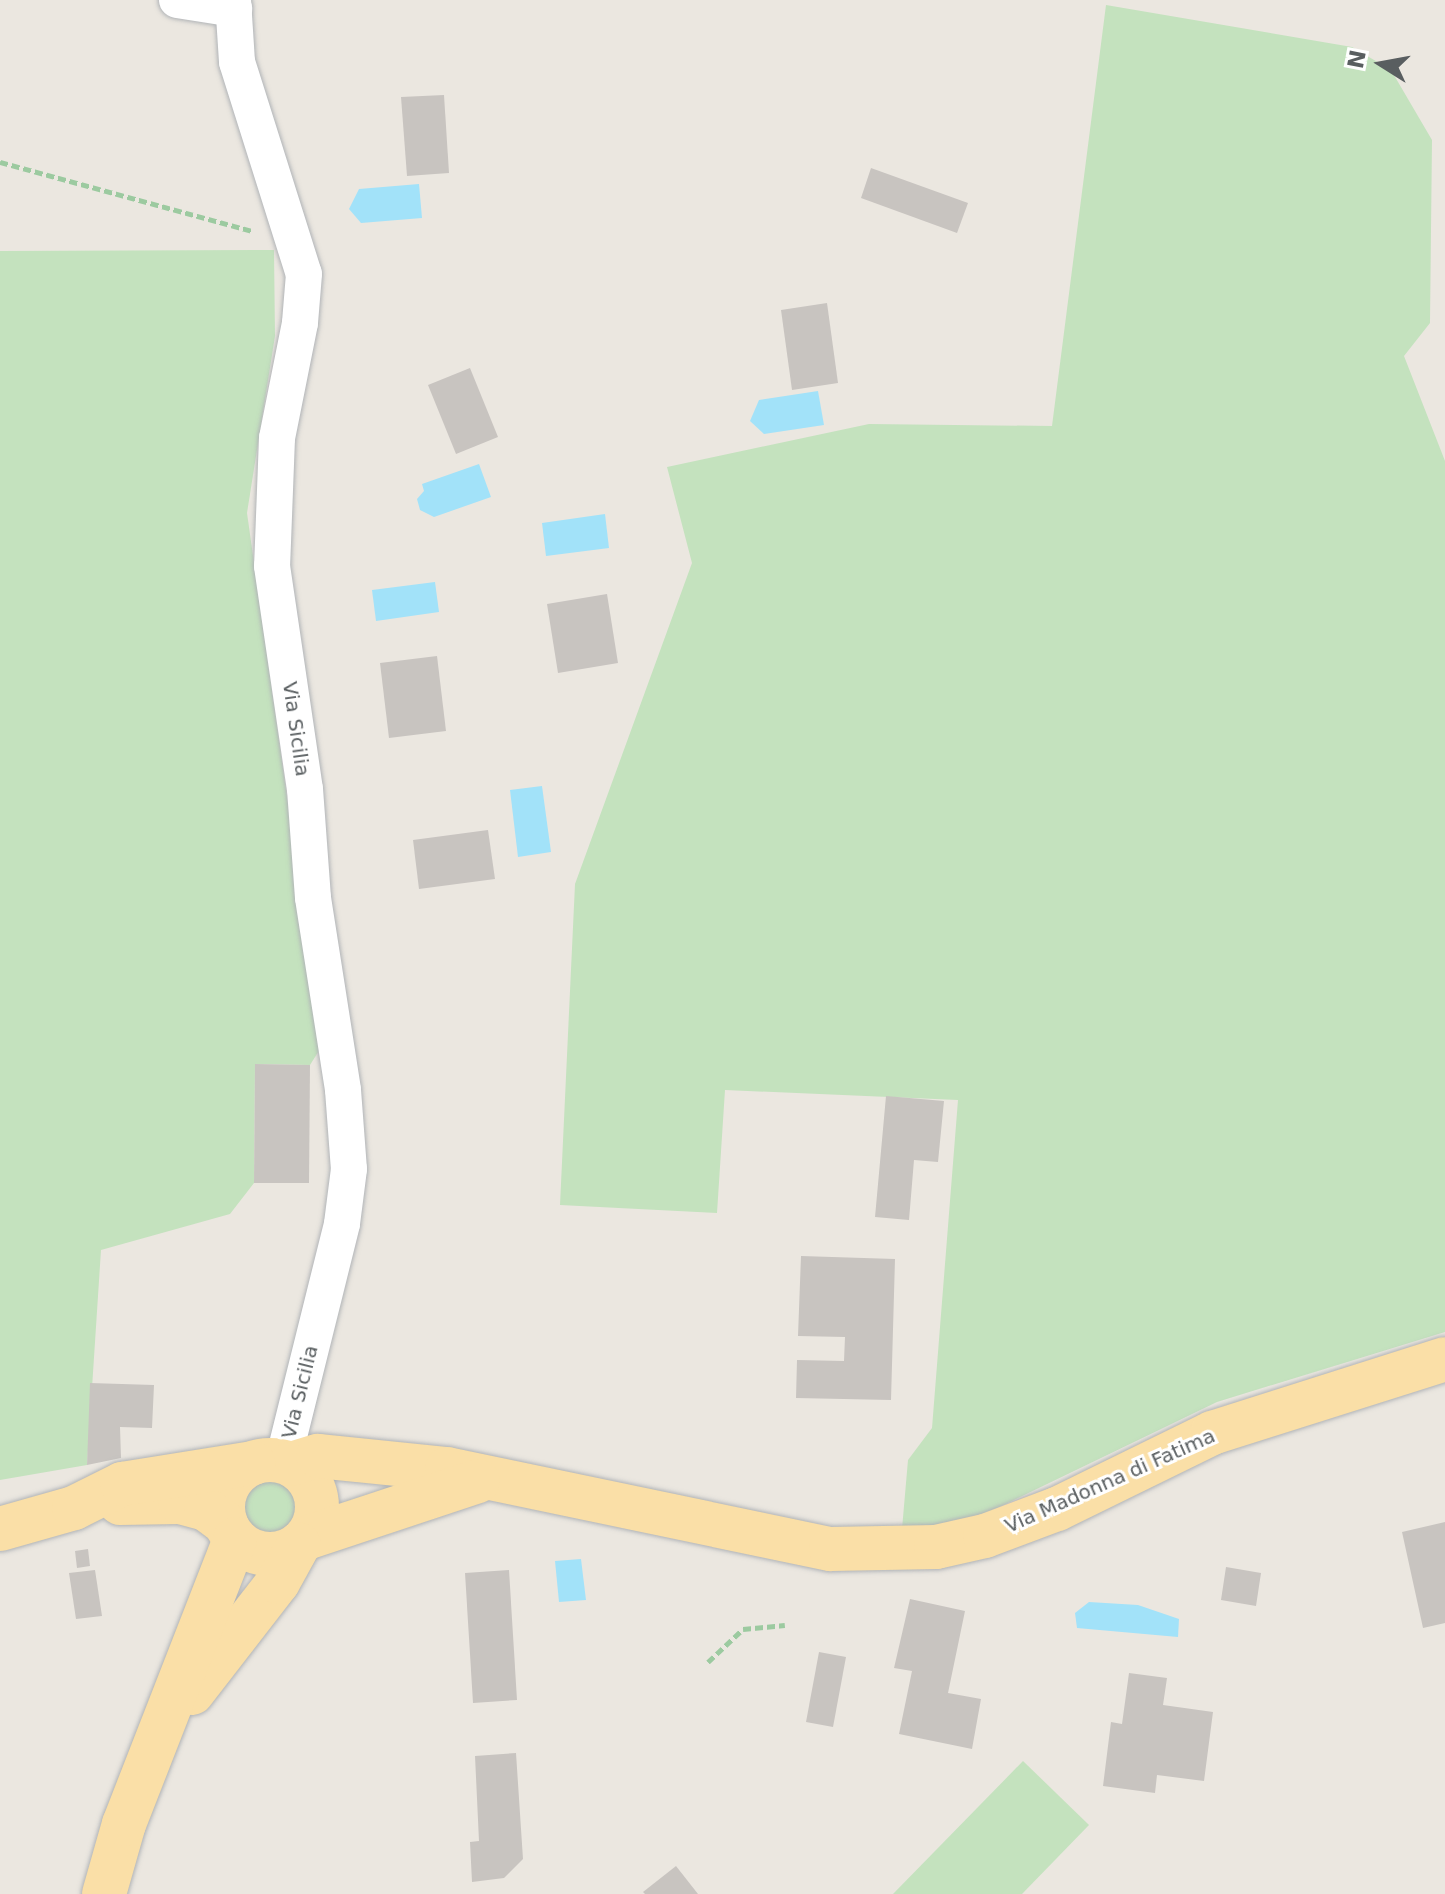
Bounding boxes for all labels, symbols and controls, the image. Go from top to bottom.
north arrow [1341,24,1421,104]
text: N [1343,48,1371,71]
street label: Via Sicilia [277,680,315,778]
street label: Via Sicilia [277,1343,323,1441]
street label: Via Madonna di Fatima [1001,1424,1219,1538]

